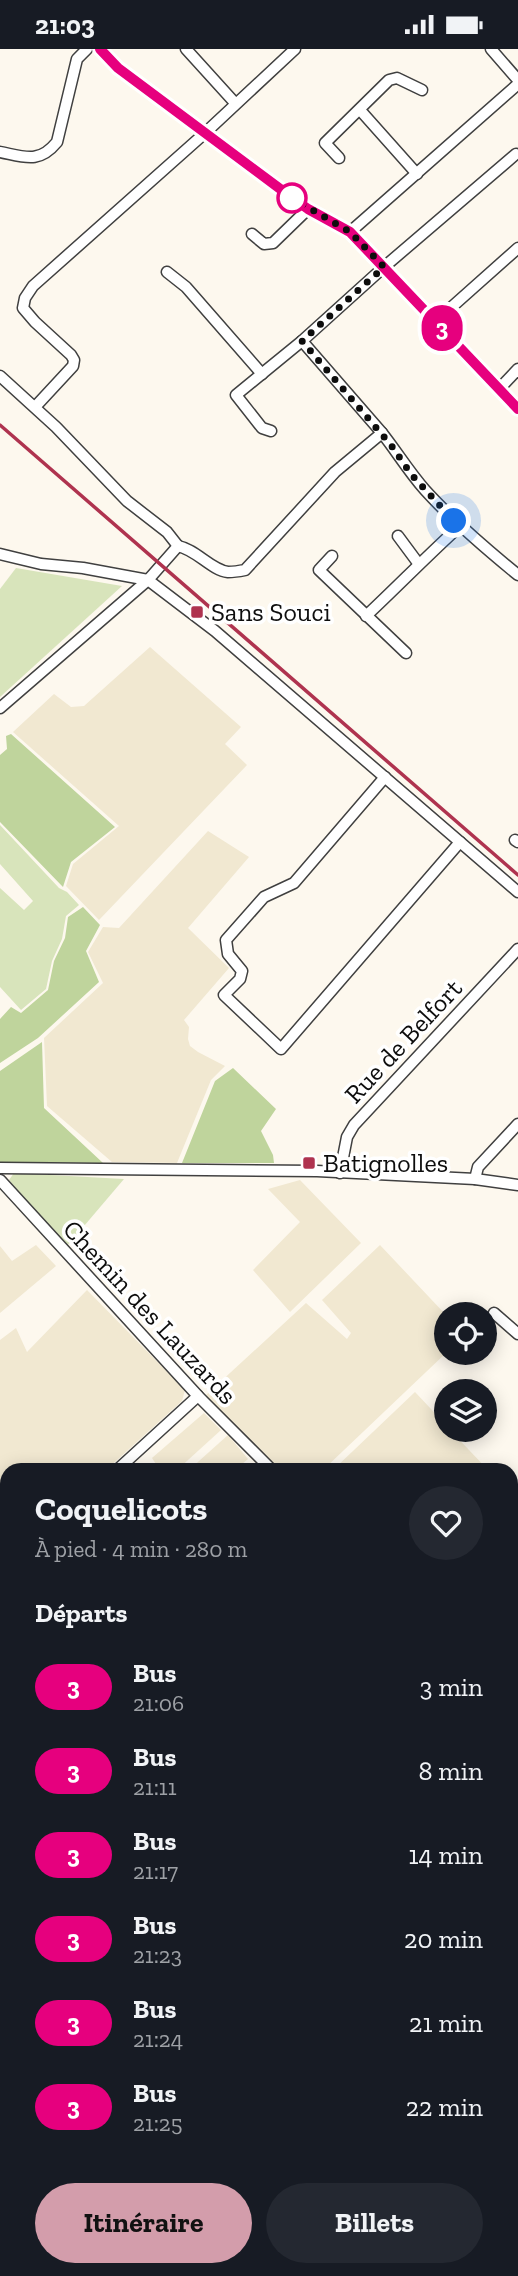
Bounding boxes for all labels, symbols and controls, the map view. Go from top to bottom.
text: 21:03 [35,9,95,41]
unlabelled marker [277,183,307,213]
line badge: 3 [419,305,465,351]
text: 3 [436,313,448,342]
your location [436,503,471,538]
place label: Sans Souci [211,596,331,628]
marker: Sans Souci [189,604,205,620]
street label: Rue de Belfort [337,972,469,1110]
place label: Batignolles [323,1147,448,1179]
marker: Batignolles [301,1155,317,1171]
street label: Chemin des Lauzards [56,1213,244,1411]
map controls [434,1302,497,1442]
button: locate [434,1302,497,1365]
button: layers [434,1379,497,1442]
button: heart [409,1486,483,1560]
text: Coquelicots [35,1489,207,1528]
text: À pied · 4 min · 280 m [35,1535,247,1563]
text: Départs [35,1597,127,1629]
text: Bus [133,1657,176,1689]
text: 3 min [420,1671,483,1703]
text: 3 [67,1672,80,1701]
text: 21:06 [133,1689,184,1717]
text: Bus [133,1741,176,1773]
text: 8 min [418,1755,483,1787]
text: 3 [67,1756,80,1785]
text: 21:11 [133,1773,177,1801]
text: Bus [133,1825,176,1857]
text: 14 min [408,1839,483,1871]
text: 3 [67,1840,80,1869]
text: 21:17 [133,1857,178,1885]
text: Bus [133,1909,176,1941]
text: 20 min [404,1923,483,1955]
text: 3 [67,1924,80,1953]
text: 21:23 [133,1941,182,1969]
text: Bus [133,1993,176,2025]
text: 21 min [409,2007,483,2039]
text: 3 [67,2008,80,2037]
text: 21:24 [133,2025,183,2053]
text: Bus [133,2077,176,2109]
text: 22 min [406,2091,483,2123]
text: 3 [67,2092,80,2121]
text: 21:25 [133,2109,182,2137]
button: Itinéraire [35,2183,252,2263]
button: Billets [266,2183,483,2263]

